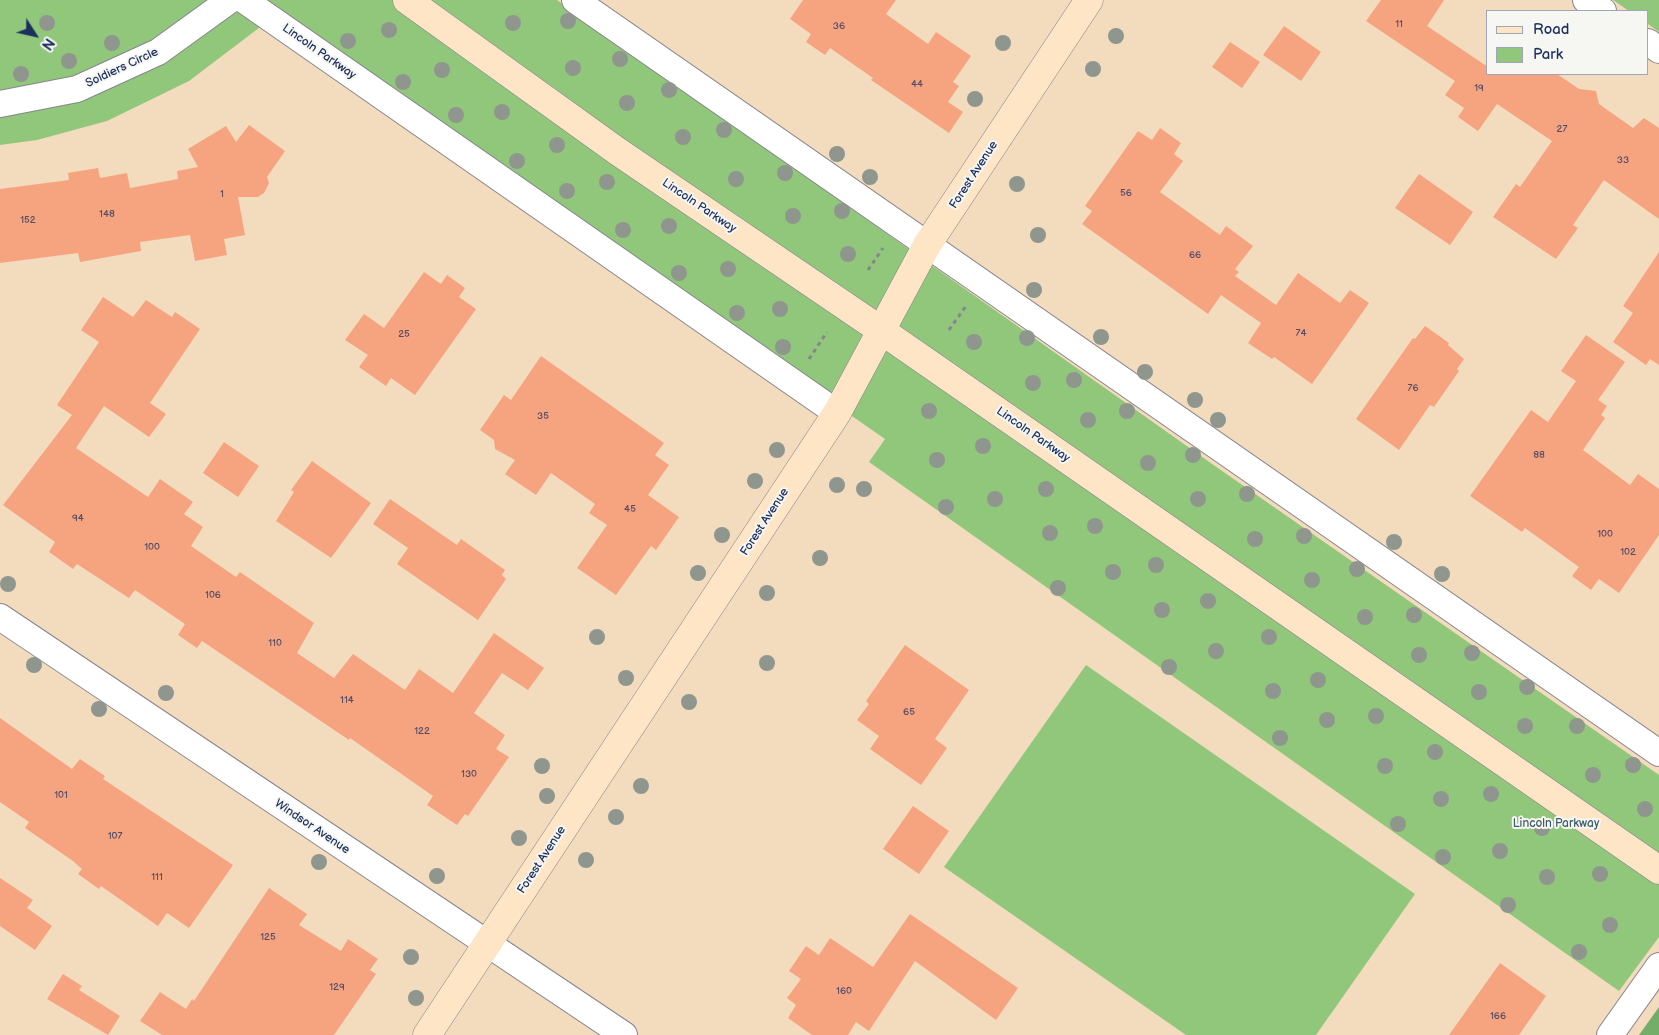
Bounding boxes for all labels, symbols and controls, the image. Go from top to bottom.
north arrow [10,10,60,60]
legend [1486,10,1649,75]
house number: 11 [1395,18,1403,30]
house number: 36 [833,20,845,32]
text: Road [1533,20,1569,39]
street label: Lincoln Parkway [279,21,359,83]
text: N [38,35,58,53]
street label: Soldiers Circle [83,45,161,91]
text: Park [1533,45,1563,64]
house number: 44 [911,78,923,90]
house number: 19 [1474,82,1484,94]
house number: 27 [1557,123,1567,135]
street label: Forest Avenue [947,138,1001,212]
house number: 33 [1617,154,1629,166]
street label: Lincoln Parkway [659,176,739,236]
house number: 56 [1120,187,1132,199]
house number: 1 [220,188,224,200]
house number: 148 [99,208,115,220]
house number: 152 [20,214,36,226]
house number: 66 [1189,249,1201,261]
house number: 74 [1295,327,1307,339]
house number: 25 [398,328,410,340]
house number: 76 [1407,382,1419,394]
street label: Lincoln Parkway [993,404,1073,466]
house number: 35 [537,410,549,422]
house number: 88 [1533,449,1545,461]
street label: Forest Avenue [738,485,792,559]
house number: 45 [624,503,636,515]
house number: 94 [72,512,84,524]
house number: 100 [1597,528,1613,540]
house number: 100 [144,541,160,553]
house number: 102 [1620,546,1636,558]
house number: 106 [205,589,221,601]
house number: 110 [268,637,282,649]
house number: 114 [340,694,354,706]
house number: 65 [903,706,915,718]
house number: 122 [414,725,430,737]
house number: 130 [461,768,477,780]
house number: 101 [54,789,68,801]
street label: Windsor Avenue [272,797,352,857]
park label: Lincoln Parkway [1513,817,1599,831]
street label: Forest Avenue [515,823,569,897]
house number: 107 [108,830,122,842]
house number: 111 [151,871,163,883]
house number: 125 [260,931,276,943]
house number: 129 [329,981,345,993]
house number: 160 [836,985,852,997]
house number: 166 [1490,1010,1506,1022]

